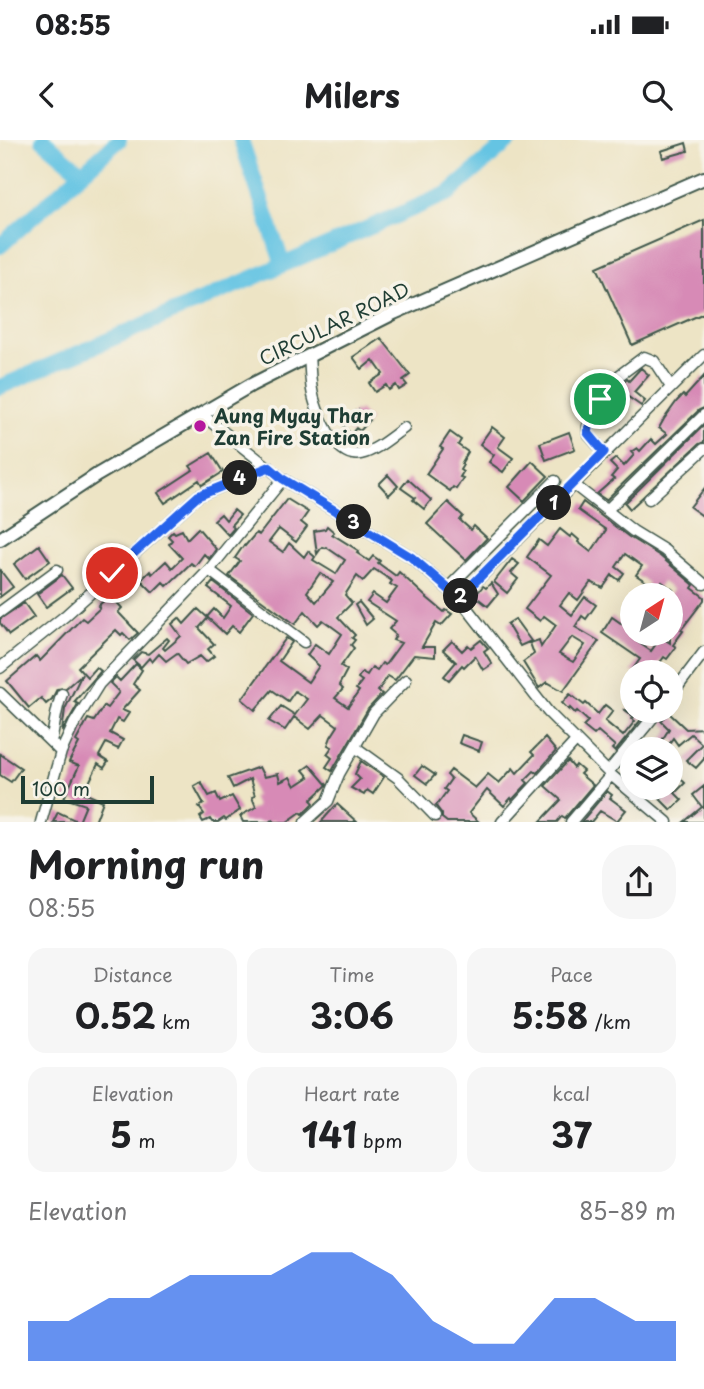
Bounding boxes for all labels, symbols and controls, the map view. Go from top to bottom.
text: 08:55 [35,5,111,44]
text: Milers [304,71,400,119]
icon: back [28,76,66,114]
icon: search [638,76,676,114]
street label: CIRCULAR ROAD [254,274,414,372]
pin [570,369,630,429]
icon: arrive [581,380,619,418]
place label: Aung Myay Thar Zan Fire Station [213,401,373,451]
marker: Aung Myay Thar Zan Fire Station [192,418,208,434]
pin: 4 [222,460,258,496]
text: 4 [233,463,246,491]
pin: 1 [536,486,572,520]
text: 1 [549,488,558,516]
pin: 3 [336,504,372,540]
text: 3 [347,507,360,535]
pin [82,543,142,603]
icon: check [93,554,131,592]
pin: 2 [444,578,478,614]
text: 2 [454,581,467,609]
north arrow [620,583,682,646]
map controls [620,583,683,800]
button: locate [620,660,683,723]
button: layers [620,737,683,800]
scale bar [21,773,154,805]
text: 100 m [32,774,90,802]
text: Morning run [28,835,264,892]
button: share [602,845,676,919]
text: 08:55 [28,890,95,925]
text: Distance [93,960,173,988]
text: Time [330,960,374,988]
text: Pace [550,960,593,988]
text: 0.52 [75,988,156,1041]
text: 3:06 [310,988,394,1041]
text: 5:58 [512,988,589,1041]
text: km [156,1007,190,1035]
text: /km [589,1007,631,1035]
text: Elevation [92,1079,174,1107]
text: Heart rate [304,1079,400,1107]
text: kcal [552,1079,590,1107]
text: 5 [110,1107,132,1160]
text: 141 [301,1107,357,1160]
text: 37 [551,1107,592,1160]
text: m [132,1126,156,1154]
text: bpm [357,1126,403,1154]
text: Elevation [28,1193,127,1228]
text: 85–89 m [579,1193,676,1228]

